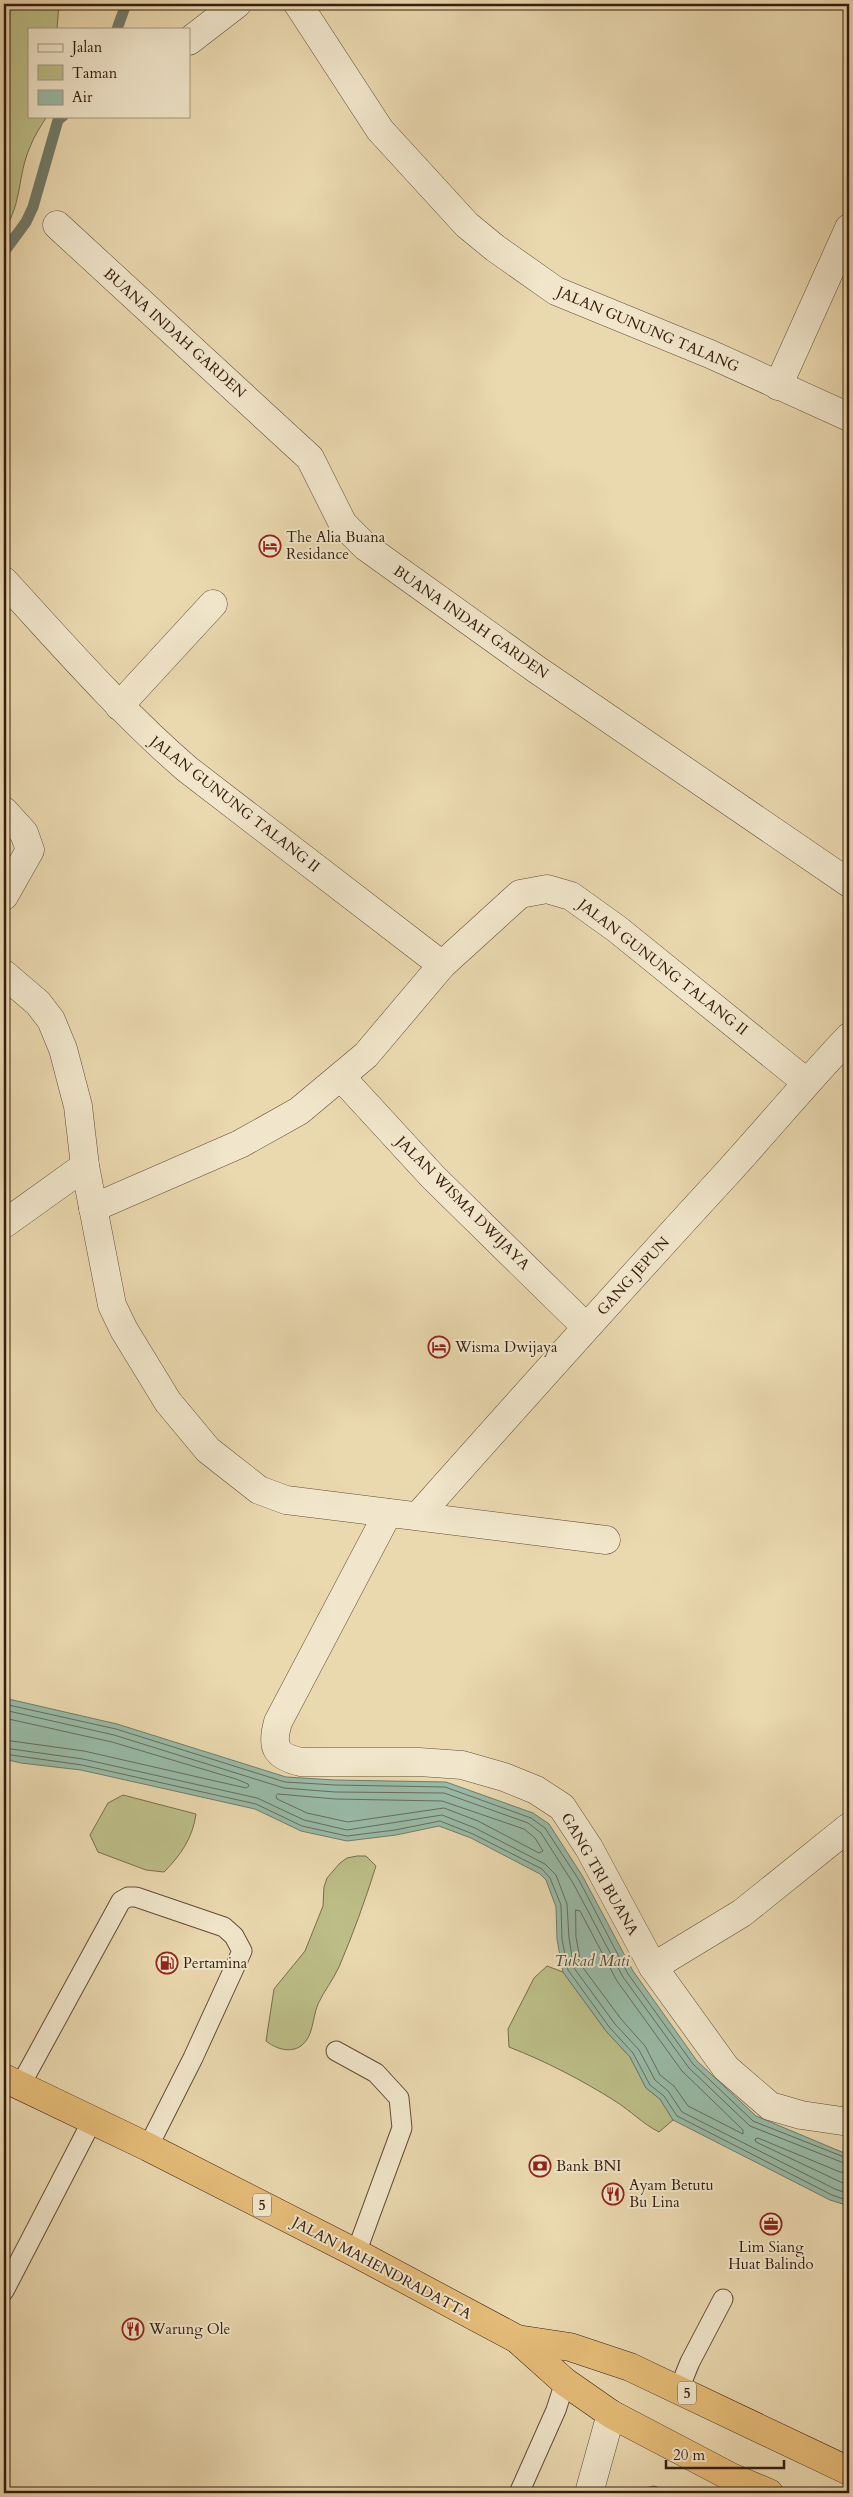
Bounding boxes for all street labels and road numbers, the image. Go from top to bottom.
street label: BUANA INDAH GARDEN [100,264,251,403]
street label: JALAN GUNUNG TALANG [552,281,742,377]
street label: BUANA INDAH GARDEN [389,561,553,683]
street label: JALAN GUNUNG TALANG II [144,730,324,877]
street label: JALAN GUNUNG TALANG II [572,893,752,1040]
street label: JALAN WISMA DWIJAYA [390,1130,535,1275]
street label: GANG JEPUN [592,1232,674,1320]
street label: GANG TRI BUANA [557,1809,643,1939]
road number: 5 [253,2194,271,2216]
street label: JALAN MAHENDRADATTA [287,2211,475,2324]
road number: 5 [678,2382,696,2404]

